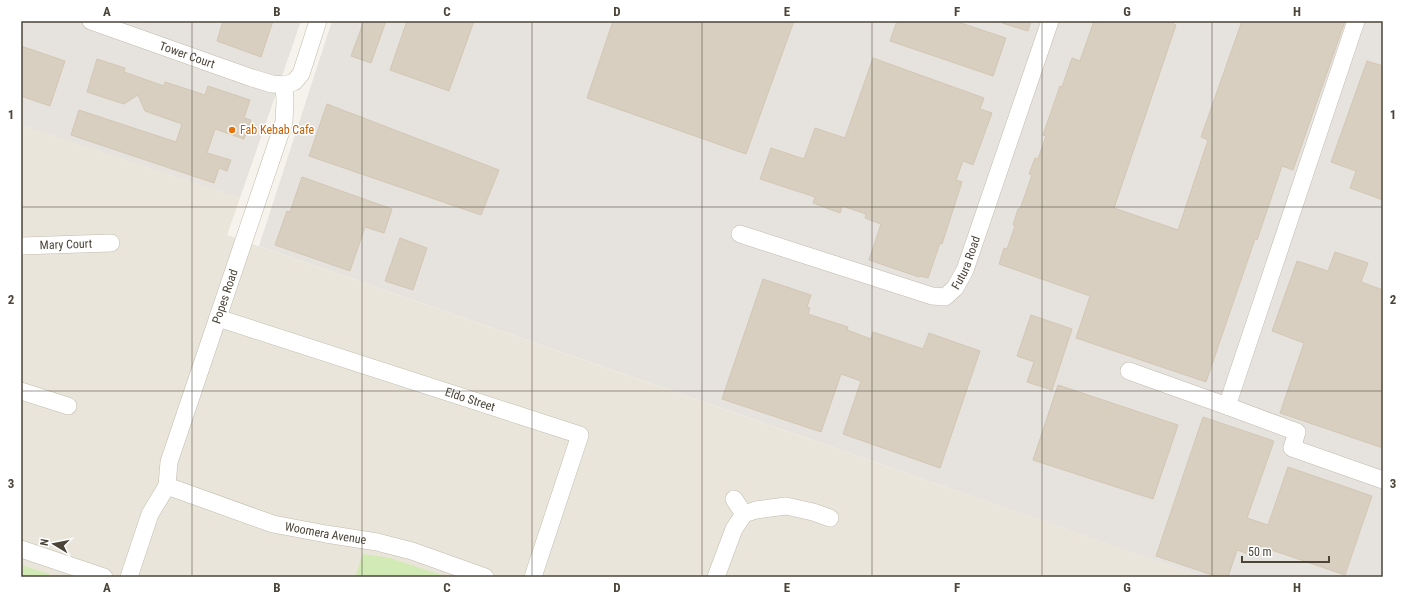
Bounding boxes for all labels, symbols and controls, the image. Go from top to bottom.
text: A [103,4,111,19]
text: B [273,4,281,19]
text: C [443,4,451,19]
text: D [613,4,621,19]
text: E [784,4,791,19]
text: F [954,4,960,19]
text: G [1123,4,1131,19]
text: H [1293,4,1301,19]
street label: Tower Court [158,39,217,71]
text: 1 [8,107,14,122]
text: 1 [1390,107,1396,122]
place label: Fab Kebab Cafe [240,123,315,137]
marker: Fab Kebab Cafe [227,125,237,135]
street label: Futura Road [949,234,983,292]
street label: Mary Court [39,237,93,252]
street label: Popes Road [209,267,241,325]
text: 2 [8,292,15,307]
text: 2 [1390,292,1397,307]
street label: Eldo Street [443,385,497,414]
text: 3 [8,476,14,491]
text: 3 [1390,476,1396,491]
street label: Woomera Avenue [284,519,368,547]
north arrow [34,524,74,564]
text: N [38,538,52,547]
scale bar [1242,538,1329,564]
text: 50 m [1248,545,1272,559]
text: A [103,580,111,595]
text: B [273,580,281,595]
text: C [443,580,451,595]
text: D [613,580,621,595]
text: E [784,580,791,595]
text: F [954,580,960,595]
text: G [1123,580,1131,595]
text: H [1293,580,1301,595]

